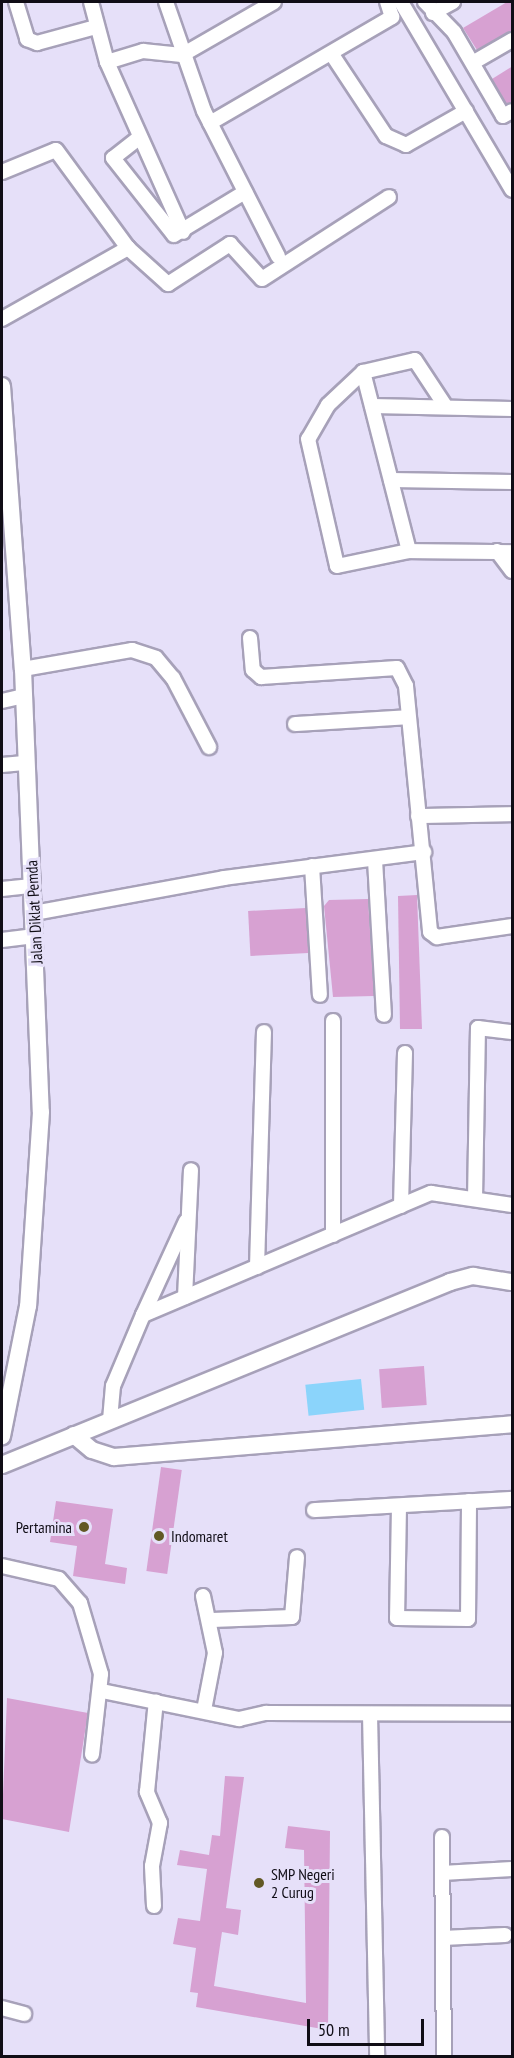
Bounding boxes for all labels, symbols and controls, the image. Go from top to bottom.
street label: Jalan Diklat Pemda [22,860,46,964]
place label: Pertamina [16,1517,72,1537]
marker: Pertamina [77,1520,91,1534]
place label: Indomaret [171,1526,228,1546]
marker: Indomaret [152,1529,166,1543]
place label: SMP Negeri 2 Curug [271,1864,335,1902]
marker: SMP Negeri 2 Curug [252,1876,266,1890]
scale bar [310,2007,427,2045]
text: 50 m [318,2018,350,2041]

